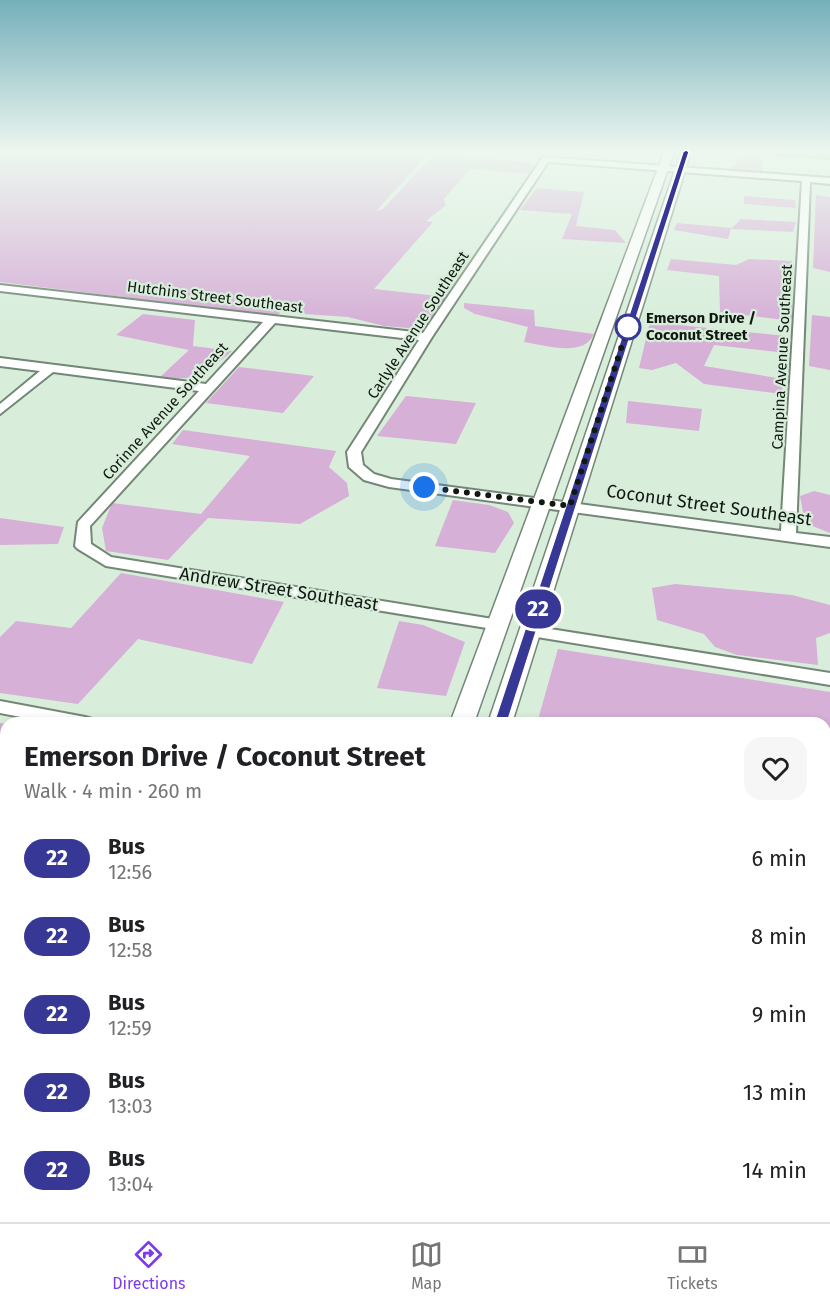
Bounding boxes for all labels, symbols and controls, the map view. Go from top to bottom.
street label: Carlyle Avenue Southeast [364,247,473,402]
street label: Campina Avenue Southeast [768,263,796,450]
street label: Hutchins Street Southeast [126,277,305,317]
place label: Emerson Drive / Coconut Street [646,309,756,344]
marker: Emerson Drive / Coconut Street [615,314,641,340]
street label: Corinne Avenue Southeast [99,338,232,483]
your location [409,472,439,502]
street label: Coconut Street Southeast [605,480,813,530]
street label: Andrew Street Southeast [178,562,381,616]
line badge: 22 [511,590,565,628]
text: 22 [527,596,549,622]
button: heart [744,737,807,800]
text: Emerson Drive / Coconut Street [24,740,426,773]
text: Walk · 4 min · 260 m [24,779,202,803]
text: Bus [108,833,145,860]
text: 22 [46,845,68,871]
text: 6 min [751,845,807,872]
text: 12:56 [108,860,152,884]
text: Bus [108,911,145,938]
text: 22 [46,923,68,949]
text: 8 min [751,923,807,950]
text: 12:58 [108,938,152,962]
text: Bus [108,989,145,1016]
text: 22 [46,1001,68,1027]
text: 9 min [752,1001,807,1028]
text: 12:59 [108,1016,152,1040]
text: Bus [108,1067,145,1094]
text: 22 [46,1079,68,1105]
text: 13 min [743,1079,807,1106]
text: 13:03 [108,1094,152,1118]
text: Bus [108,1145,145,1172]
text: 22 [46,1157,68,1183]
text: 14 min [742,1157,807,1184]
text: 13:04 [108,1172,153,1196]
tab: Directions [112,1238,186,1293]
tab: Map [410,1238,443,1293]
tab: Tickets [667,1238,718,1293]

